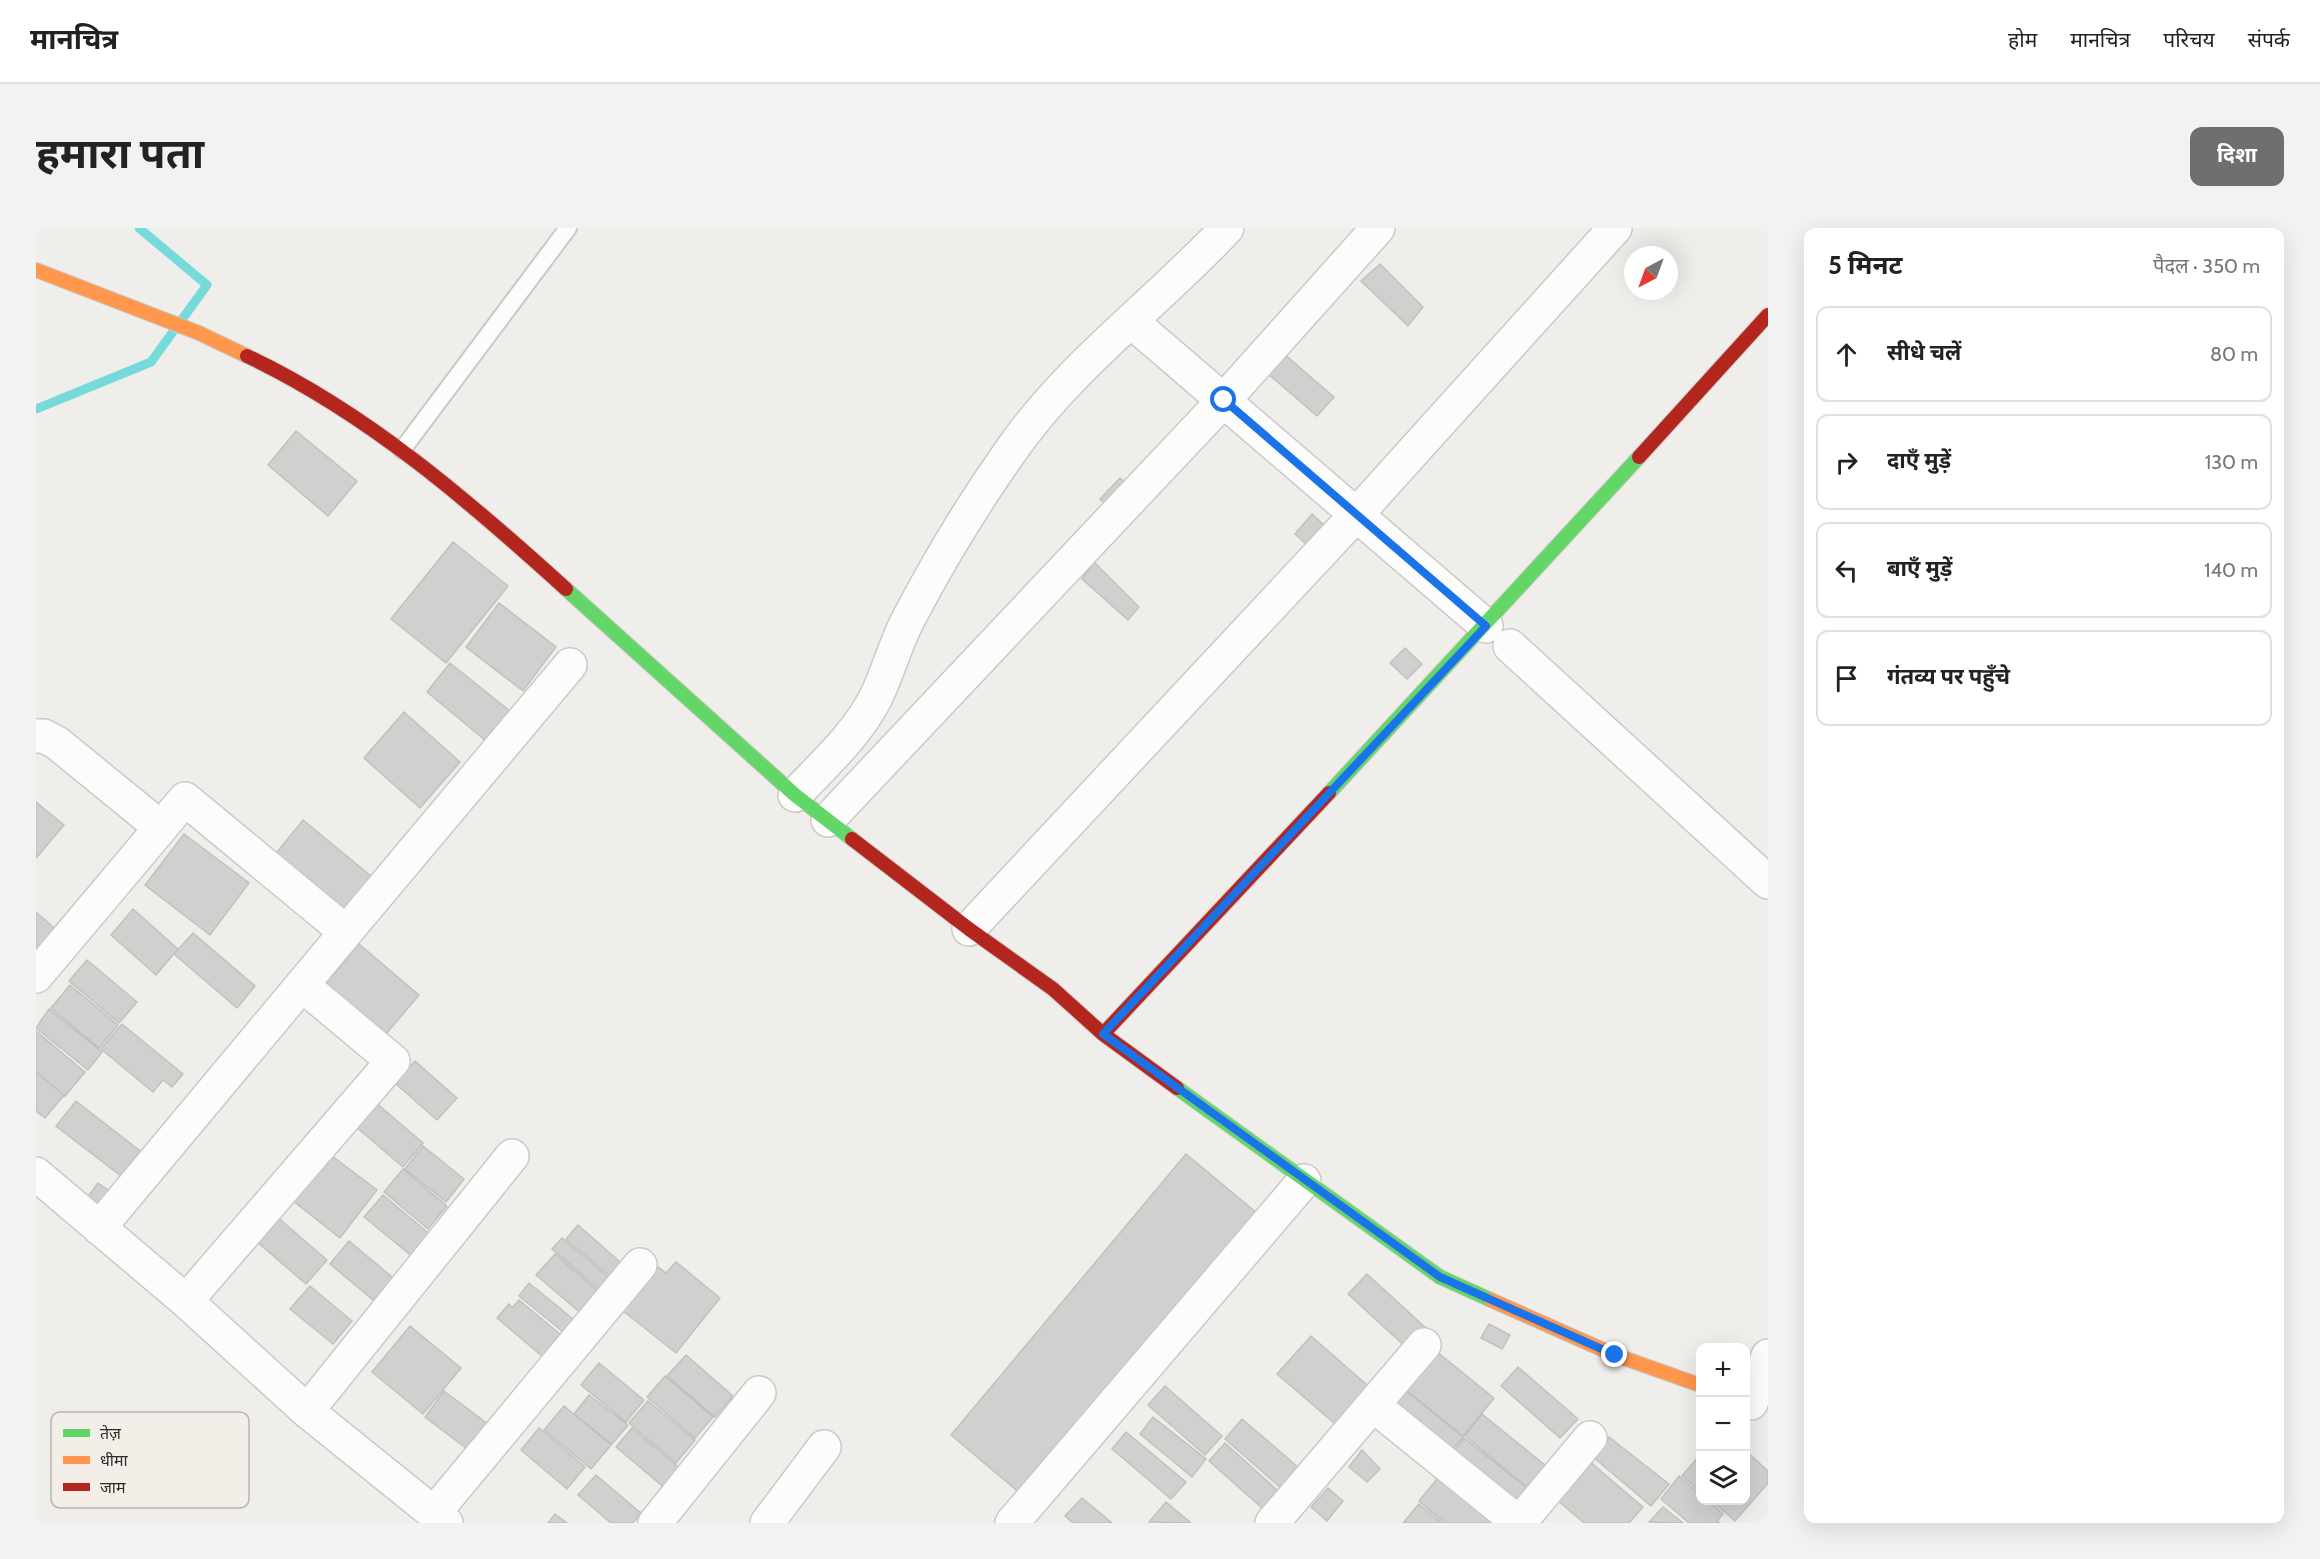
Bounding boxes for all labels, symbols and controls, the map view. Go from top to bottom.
text: मानचित्र [30,22,118,56]
text: होम [2008,27,2037,52]
text: मानचित्र [2070,27,2130,52]
text: परिचय [2163,27,2215,52]
text: संपर्क [2248,27,2290,52]
text: हमारा पता [36,127,204,179]
button: दिशा [2190,127,2284,186]
north arrow [1624,246,1678,300]
text: 5 मिनट [1828,249,1902,281]
text: पैदल · 350 m [2153,254,2260,278]
icon: ahead [1830,338,1863,371]
text: सीधे चलें [1887,339,1961,366]
text: 80 m [2210,342,2258,366]
route start [1210,386,1236,412]
icon: right [1830,446,1863,479]
text: दाएँ मुड़ें [1887,447,1951,474]
text: 130 m [2205,450,2258,474]
icon: left [1830,554,1863,587]
text: बाएँ मुड़ें [1887,555,1952,582]
text: 140 m [2204,558,2258,582]
icon: arrive [1830,662,1863,695]
text: गंतव्य पर पहुँचे [1887,663,2010,690]
route end [1601,1341,1627,1367]
map controls [1696,1343,1750,1505]
button: + [1696,1343,1750,1397]
button: − [1696,1397,1750,1451]
legend [51,1412,249,1508]
text: तेज़ [100,1424,122,1443]
text: धीमा [100,1451,129,1470]
button: layers [1696,1451,1750,1505]
text: जाम [100,1478,126,1497]

